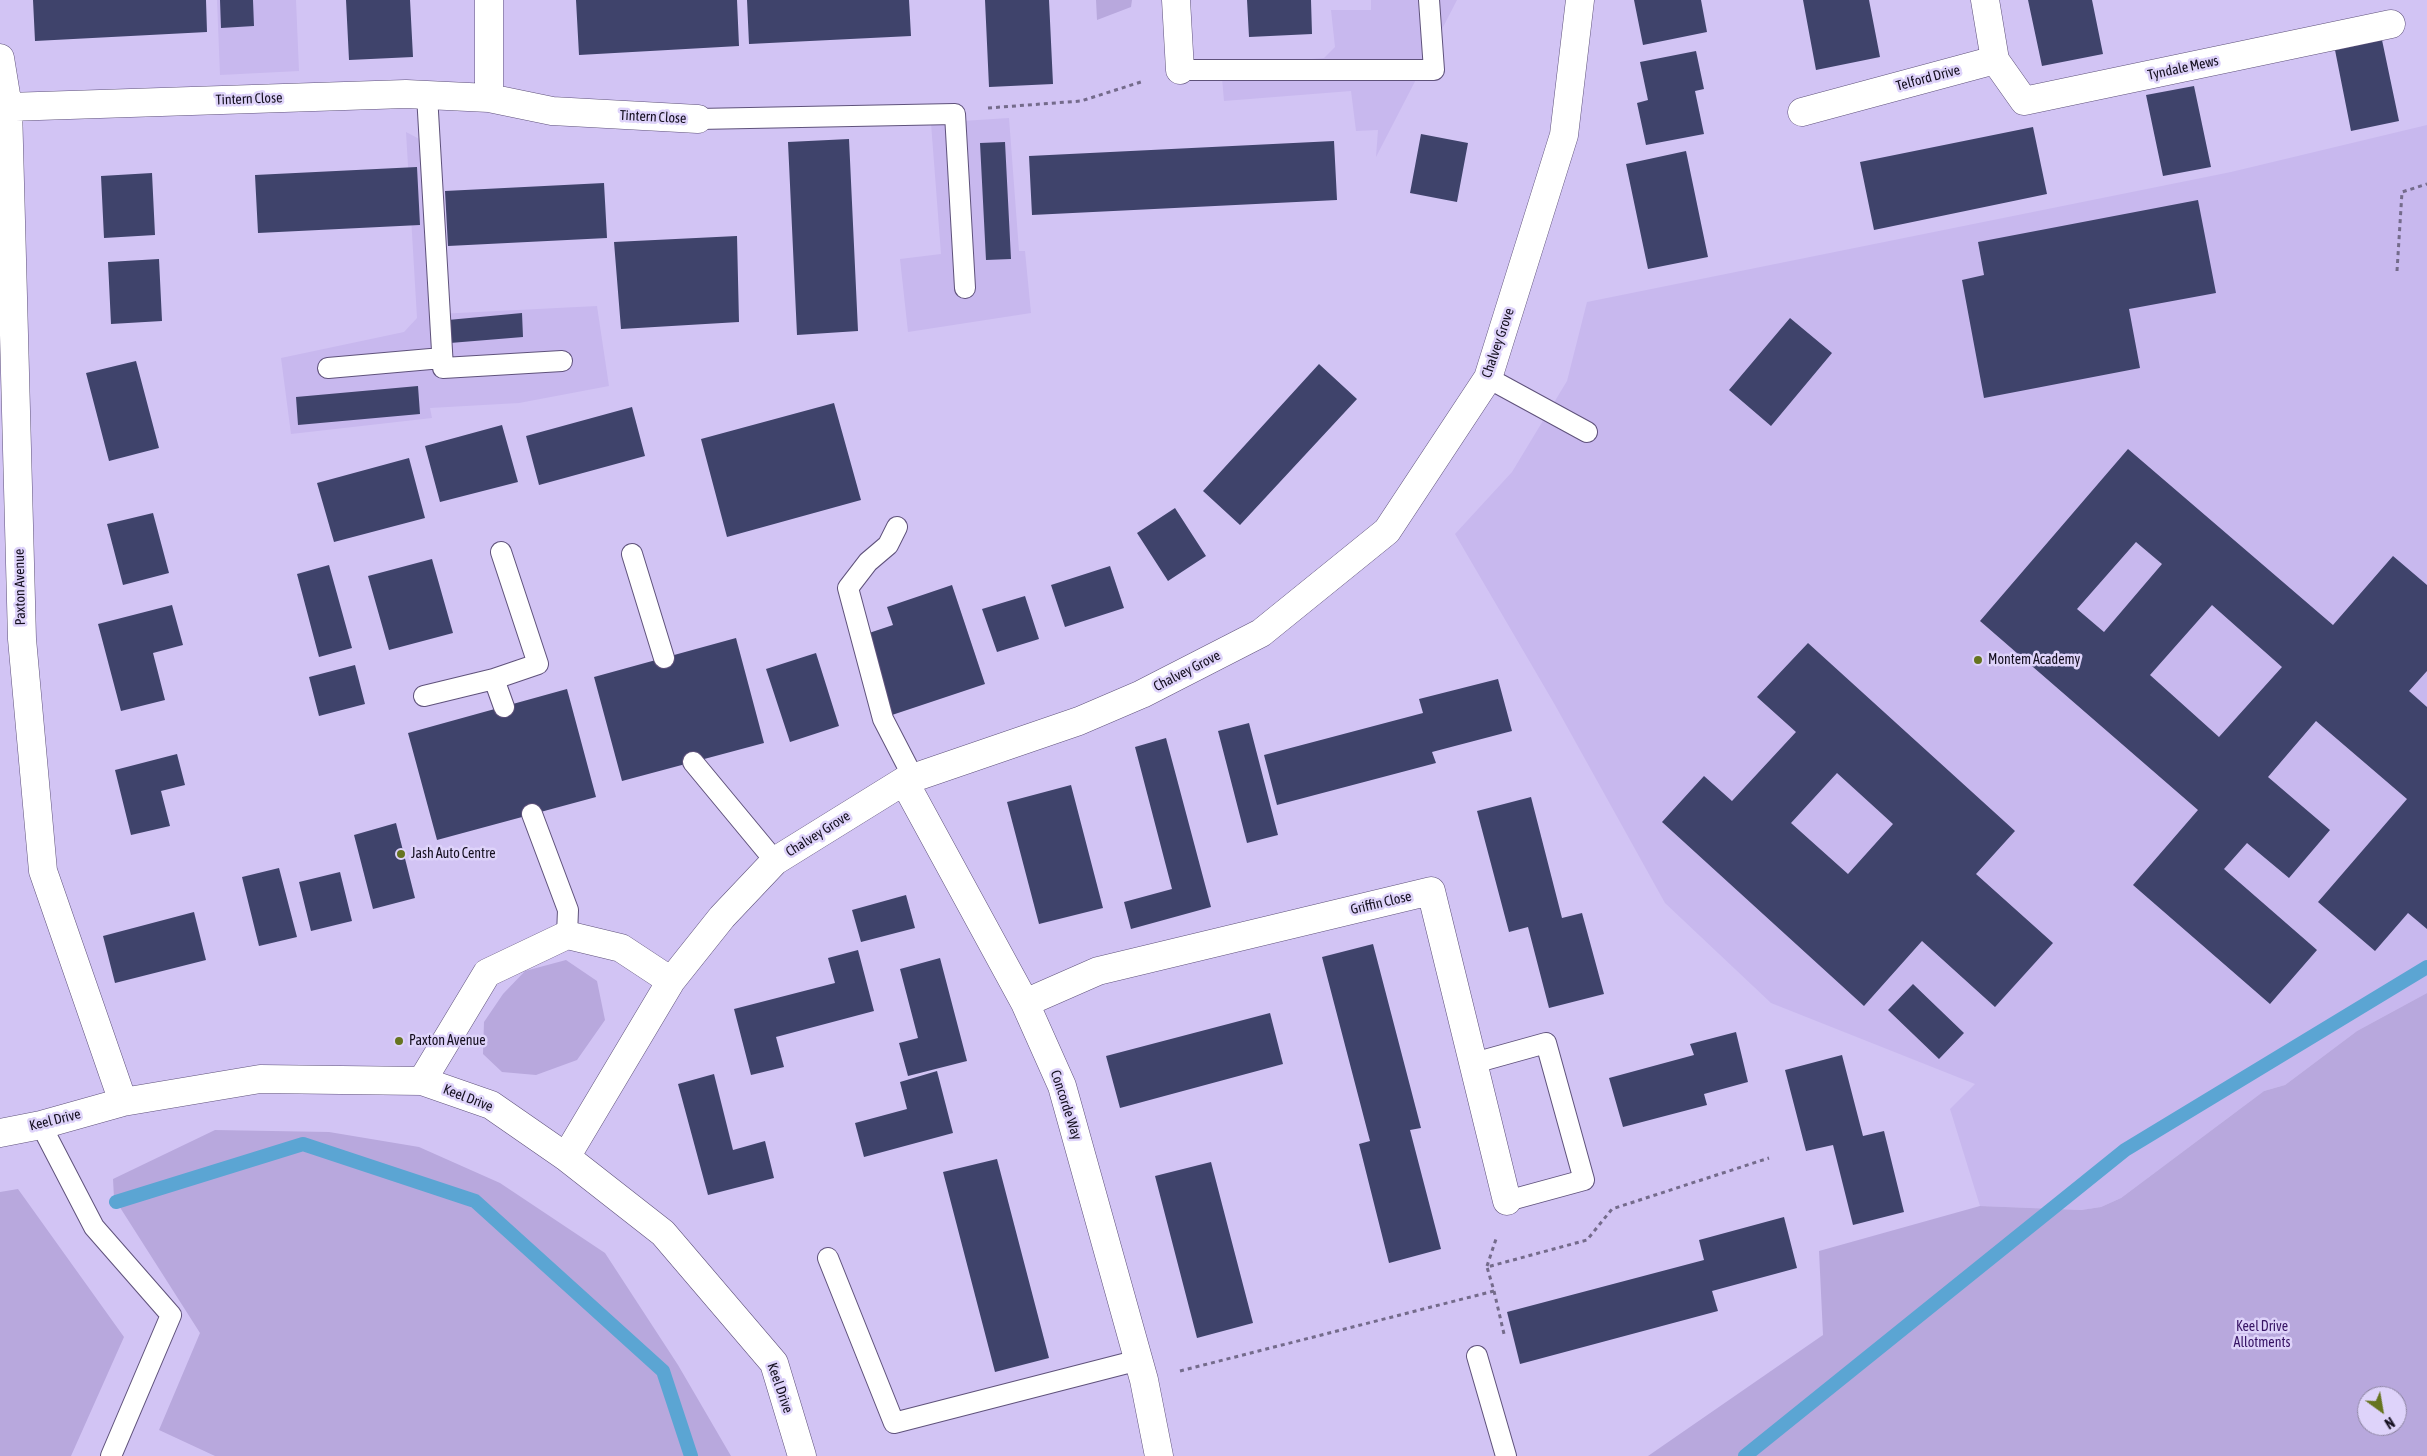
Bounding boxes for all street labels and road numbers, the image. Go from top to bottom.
street label: Tyndale Mews [2146,52,2220,84]
street label: Telford Drive [1894,61,1962,95]
street label: Tintern Close [215,89,283,109]
street label: Tintern Close [619,107,687,127]
street label: Chalvey Grove [1478,306,1518,380]
street label: Paxton Avenue [11,549,29,625]
street label: Chalvey Grove [1151,647,1223,695]
street label: Chalvey Grove [783,808,853,860]
street label: Griffin Close [1349,888,1413,918]
street label: Concorde Way [1047,1068,1085,1142]
street label: Keel Drive [441,1081,495,1115]
street label: Keel Drive [28,1106,82,1134]
street label: Keel Drive [764,1361,796,1415]

